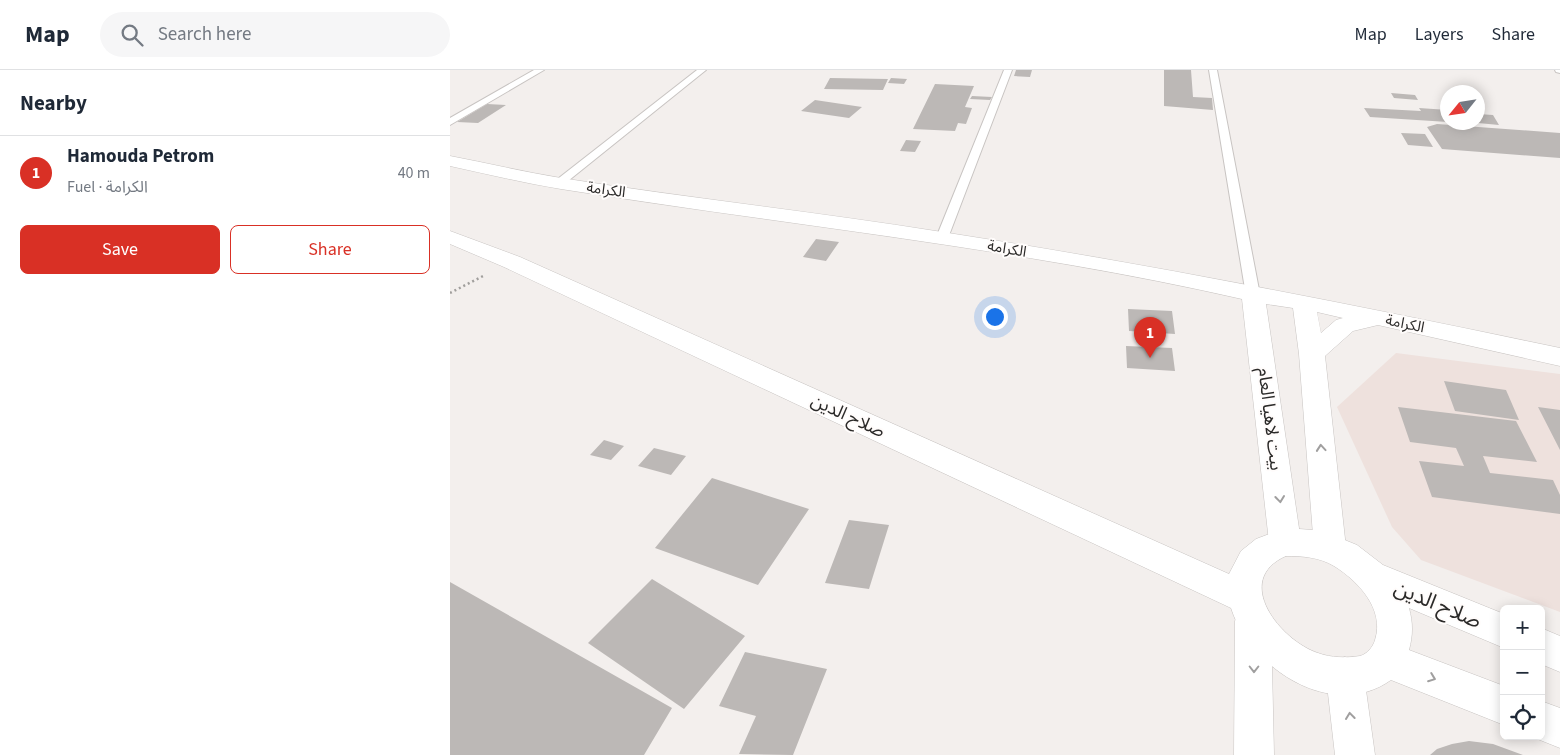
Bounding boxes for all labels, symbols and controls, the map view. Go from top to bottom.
search box [100,12,450,57]
text: Map [25,17,70,52]
icon: search [118,21,146,49]
text: Search here [158,21,251,48]
text: Map [1355,22,1387,47]
text: Layers [1415,22,1464,47]
text: Share [1492,22,1535,47]
north arrow [1440,85,1485,130]
text: Nearby [20,88,87,118]
text: Hamouda Petrom [67,143,214,170]
text: 1 [32,162,40,184]
text: 40 m [398,162,430,184]
text: Fuel · الكرامة [67,176,148,198]
street label: الكرامة [585,177,627,203]
button: Save [20,225,220,274]
button: Share [230,225,430,274]
street label: الكرامة [986,235,1028,263]
your location [982,304,1008,330]
street label: الكرامة [1384,310,1426,338]
pin: 1 [1134,317,1166,358]
street label: بيت لاهيا العام [1250,366,1289,472]
street label: صلاح الدين [807,388,889,444]
one-way arrow [1316,443,1327,451]
one-way arrow [1274,496,1285,504]
street label: صلاح الدين [1390,572,1486,636]
map controls [1500,605,1545,740]
button: + [1500,605,1545,650]
button: − [1500,650,1545,695]
one-way arrow [1249,666,1259,674]
one-way arrow [1427,672,1435,682]
button: locate [1500,695,1545,740]
one-way arrow [1345,711,1356,719]

